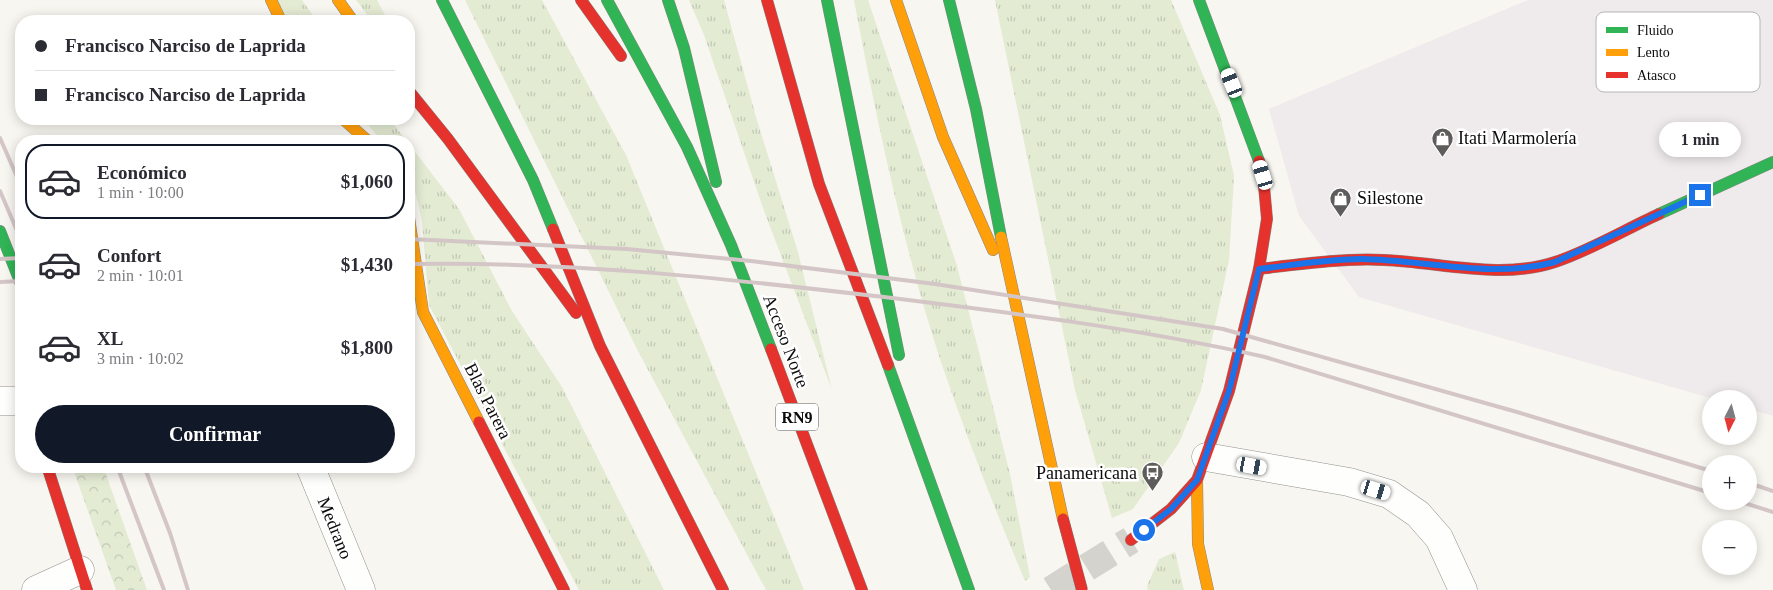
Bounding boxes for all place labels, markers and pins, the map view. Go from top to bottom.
shop icon: Itati Marmolería [1430,126,1454,157]
place label: Itati Marmolería [1458,128,1576,148]
shop icon: Silestone [1329,186,1353,217]
place label: Silestone [1357,188,1423,208]
bus stop icon: Panamericana [1141,461,1165,492]
place label: Panamericana [1036,463,1137,483]

